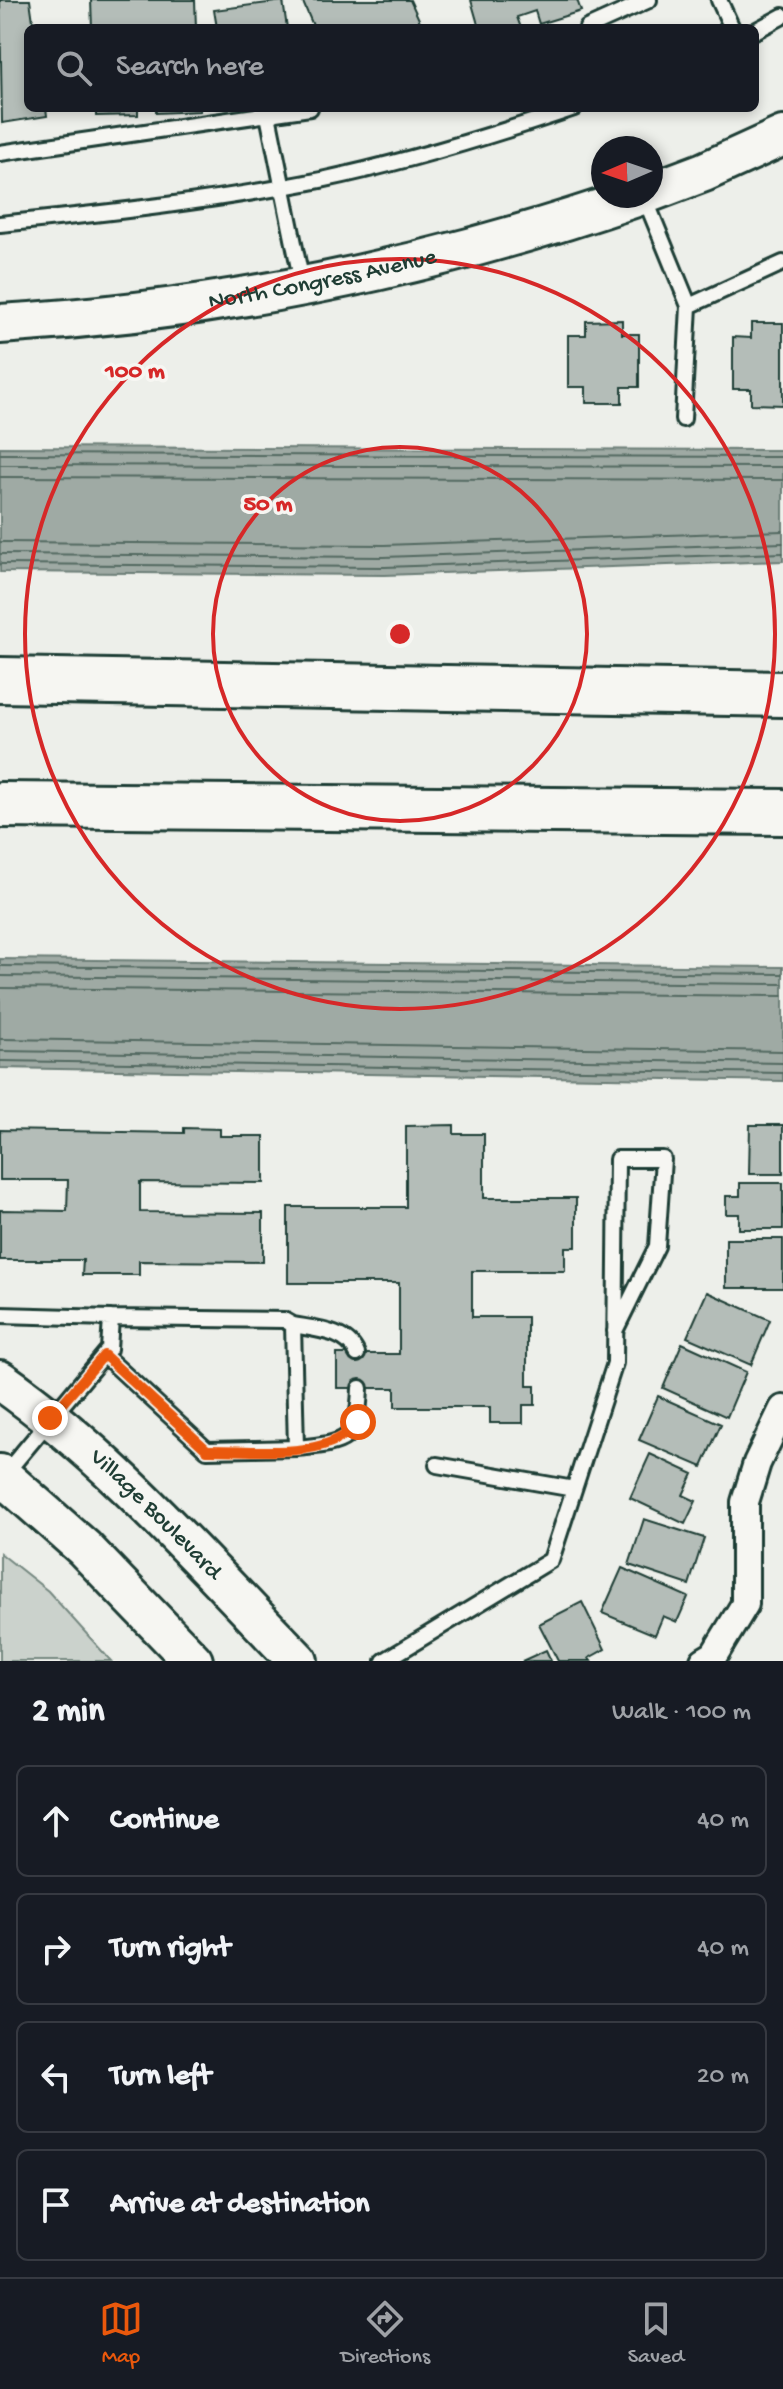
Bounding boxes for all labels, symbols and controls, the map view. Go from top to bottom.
search box [24,24,759,112]
icon: search [52,46,96,90]
text: Search here [116,51,264,86]
north arrow [591,136,663,208]
street label: North Congress Avenue [207,242,440,317]
text: 100 m [104,358,165,387]
text: 50 m [244,491,292,520]
centre of rings [386,620,414,648]
route end [32,1400,68,1436]
route start [340,1404,376,1440]
street label: Village Boulevard [82,1443,229,1588]
text: 2 min [32,1693,104,1733]
text: Walk · 100 m [612,1698,751,1729]
icon: ahead [34,1799,78,1843]
text: Continue [110,1804,219,1839]
text: 40 m [697,1806,749,1837]
icon: right [34,1927,78,1971]
text: Turn right [110,1932,230,1967]
text: 40 m [697,1934,749,1965]
icon: left [34,2055,78,2099]
text: Turn left [110,2060,211,2095]
text: 20 m [697,2062,749,2093]
icon: arrive [34,2183,78,2227]
text: Arrive at destination [110,2188,370,2223]
tab: Map [99,2297,143,2371]
tab: Directions [341,2297,430,2371]
tab: Saved [628,2297,684,2371]

